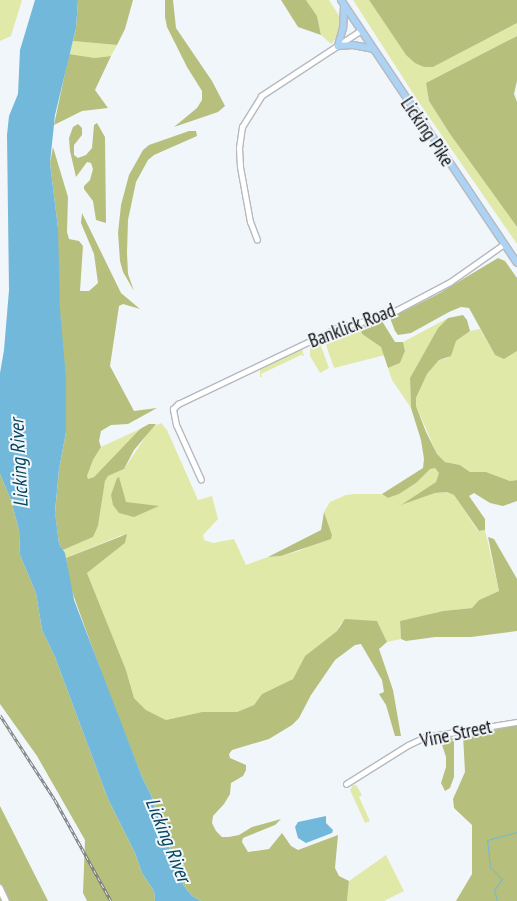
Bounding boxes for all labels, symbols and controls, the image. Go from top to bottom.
street label: Licking Pike [396,93,458,171]
street label: Banklick Road [305,299,399,353]
water label: Licking River [5,418,33,508]
street label: Vine Street [418,715,494,753]
water label: Licking River [140,794,196,886]

